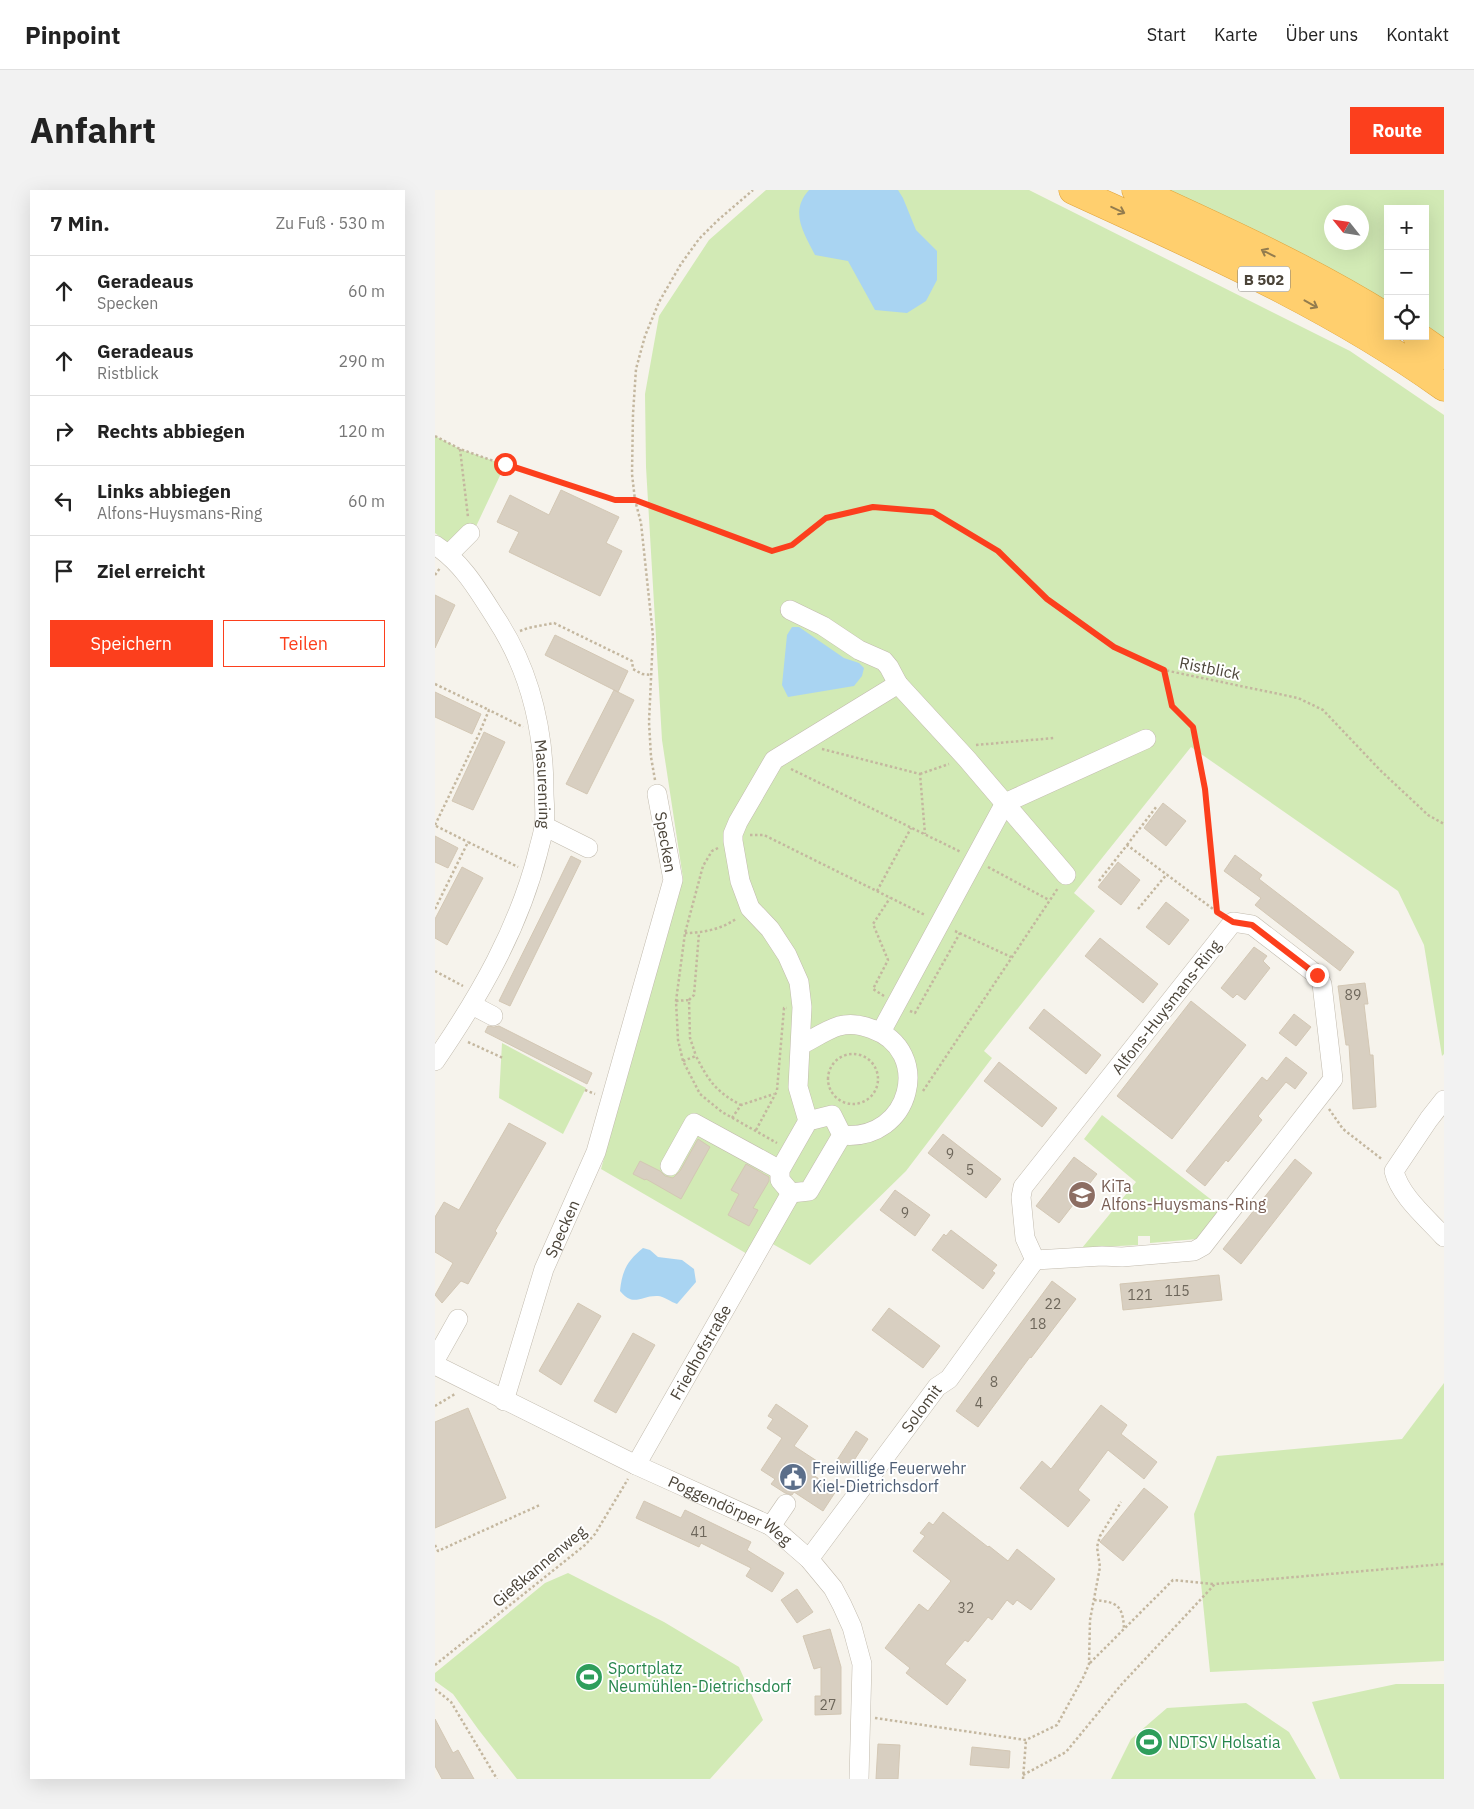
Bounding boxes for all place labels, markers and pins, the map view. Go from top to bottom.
place label: KiTa Alfons-Huysmans-Ring [1101,1176,1267,1214]
school or university icon: KiTa Alfons-Huysmans-Ring [1067,1180,1097,1210]
place label: Freiwillige Feuerwehr Kiel-Dietrichsdorf [812,1458,966,1496]
public building icon: Freiwillige Feuerwehr Kiel-Dietrichsdorf [778,1462,808,1492]
place label: Sportplatz Neumühlen-Dietrichsdorf [608,1658,791,1696]
sports icon: Sportplatz Neumühlen-Dietrichsdorf [574,1662,604,1692]
sports icon: NDTSV Holsatia [1134,1727,1164,1757]
place label: NDTSV Holsatia [1168,1732,1281,1752]

